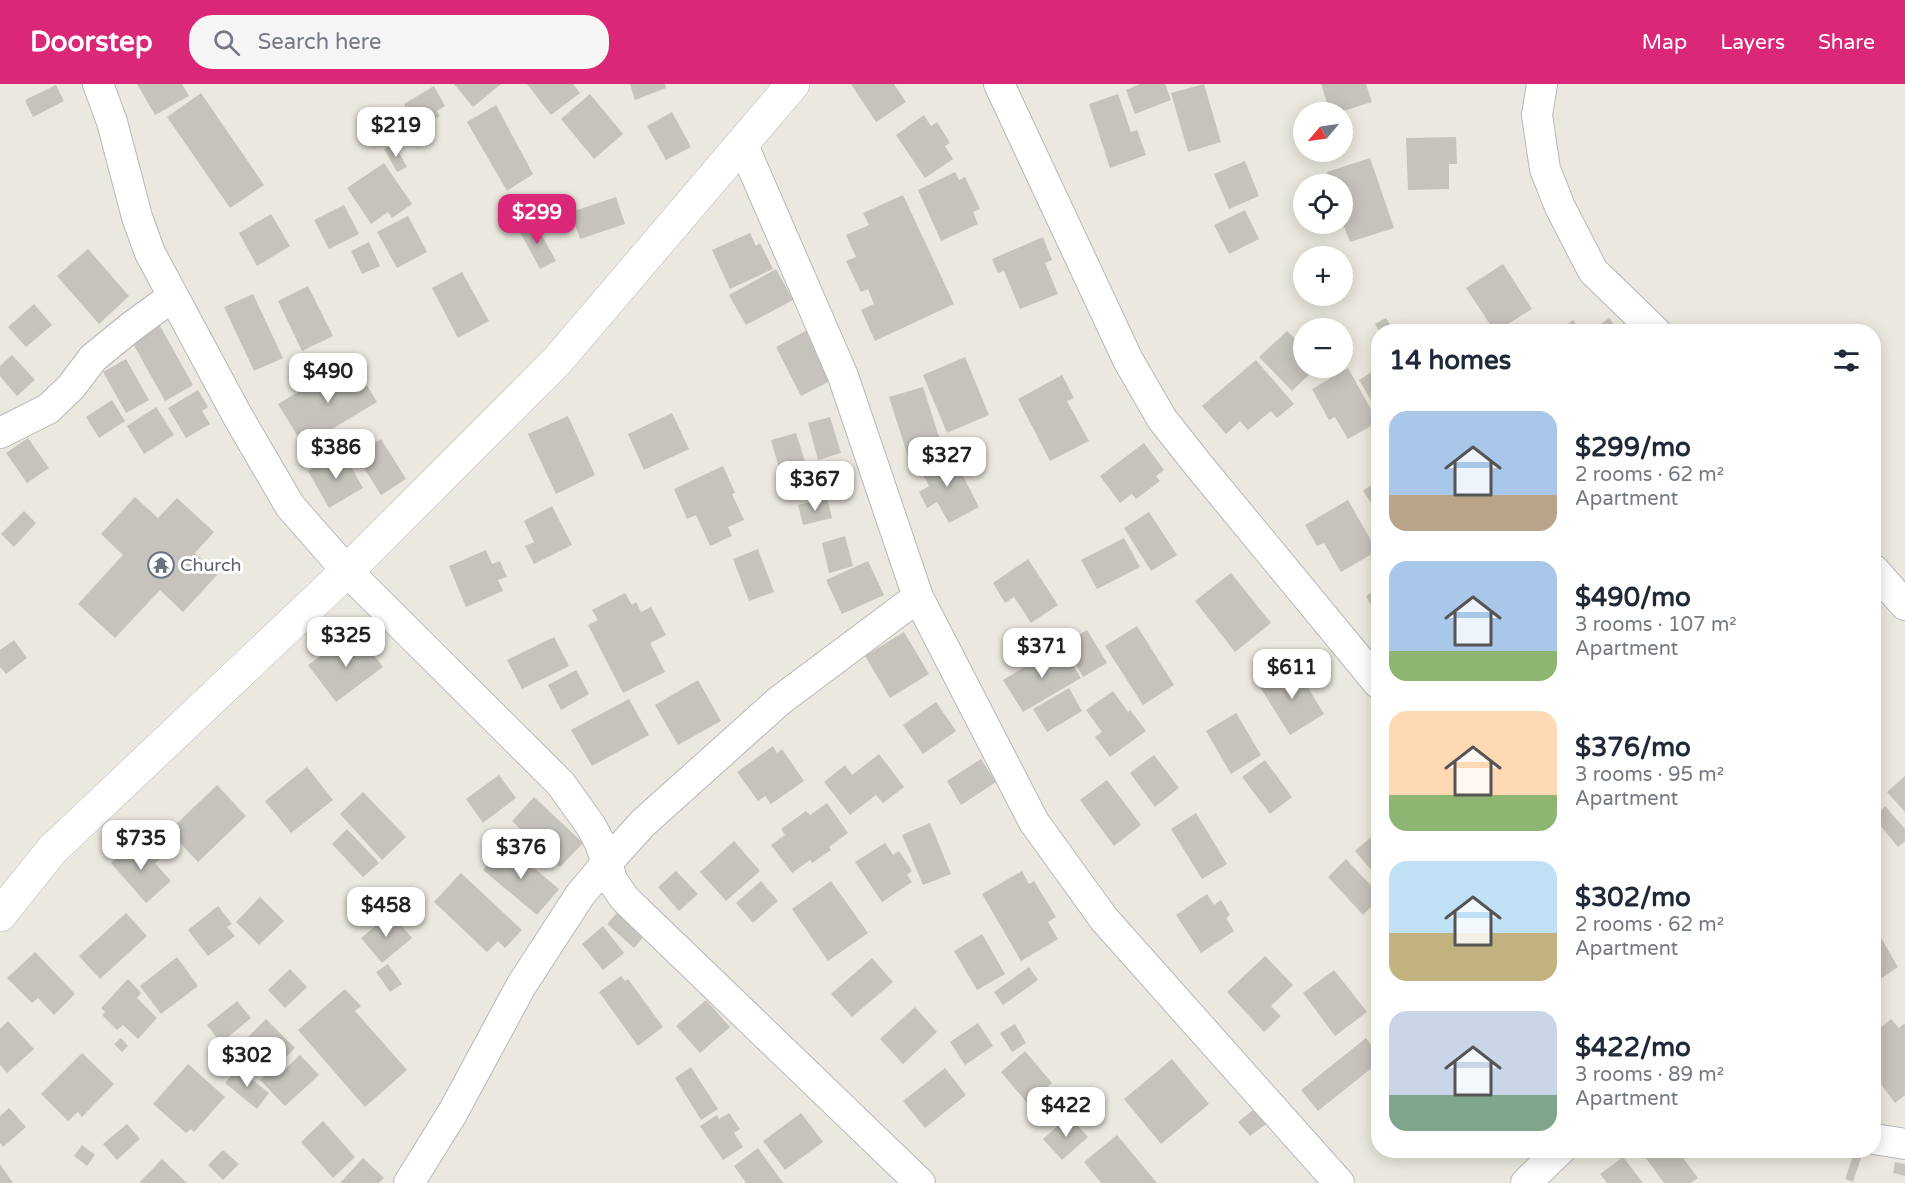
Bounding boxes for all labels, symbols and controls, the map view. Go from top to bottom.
search box [189,15,609,69]
text: Doorstep [30,25,153,59]
icon: search [210,26,243,59]
text: Search here [258,29,381,55]
text: Map [1642,30,1687,55]
text: Layers [1720,30,1785,55]
text: Share [1818,30,1875,55]
north arrow [1293,102,1353,162]
map controls [1293,102,1353,378]
pin: $219 [360,107,432,158]
text: $219 [371,114,421,138]
button: locate [1293,174,1353,234]
pin: $299 [501,194,573,245]
text: $299 [512,201,562,225]
button: + [1293,246,1353,306]
button: − [1293,318,1353,378]
icon: filters [1830,344,1863,377]
text: 14 homes [1389,345,1511,376]
pin: $490 [292,353,364,404]
text: $490 [303,360,353,384]
pin: $386 [300,429,372,480]
text: $299/mo [1575,432,1691,463]
icon: home [1437,435,1509,507]
text: $386 [311,436,361,460]
pin: $327 [911,437,983,488]
text: $327 [922,444,972,468]
pin: $367 [779,461,851,512]
text: 2 rooms · 62 m² [1575,463,1724,487]
text: $367 [790,468,840,492]
text: Apartment [1575,487,1678,511]
temple icon: Church [146,550,176,580]
place label: Church [180,554,242,576]
text: $490/mo [1575,582,1691,613]
icon: home [1437,585,1509,657]
text: 3 rooms · 107 m² [1575,613,1737,637]
pin: $325 [310,617,382,668]
text: $325 [321,624,371,648]
pin: $371 [1006,628,1078,679]
text: $371 [1017,635,1067,659]
text: Apartment [1575,637,1678,661]
pin: $611 [1256,649,1328,700]
text: $611 [1267,656,1317,680]
text: $376/mo [1575,732,1691,763]
icon: home [1437,735,1509,807]
text: 3 rooms · 95 m² [1575,763,1724,787]
text: Apartment [1575,787,1678,811]
pin: $735 [105,820,177,871]
text: $735 [116,827,166,851]
pin: $376 [485,829,557,880]
text: $376 [496,836,546,860]
text: $302/mo [1575,882,1691,913]
icon: home [1437,885,1509,957]
pin: $458 [350,887,422,938]
text: $458 [361,894,411,918]
text: 2 rooms · 62 m² [1575,913,1724,937]
text: Apartment [1575,937,1678,961]
text: $422/mo [1575,1032,1691,1063]
icon: home [1437,1035,1509,1107]
pin: $302 [211,1037,283,1088]
text: $302 [222,1044,272,1068]
text: 3 rooms · 89 m² [1575,1063,1724,1087]
pin: $422 [1030,1087,1102,1138]
text: Apartment [1575,1087,1678,1111]
text: $422 [1041,1094,1091,1118]

